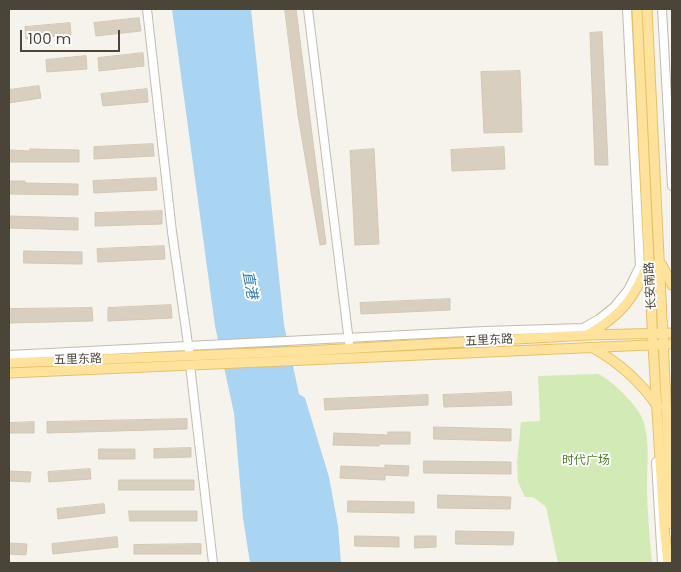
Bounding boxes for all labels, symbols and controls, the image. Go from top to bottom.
scale bar [22,20,122,52]
text: 100 m [28,28,71,49]
street label: 长安南路 [643,262,659,310]
water label: 直港 [238,270,260,300]
street label: 五里东路 [465,333,513,349]
street label: 五里东路 [54,352,102,368]
park label: 时代广场 [562,454,610,468]

